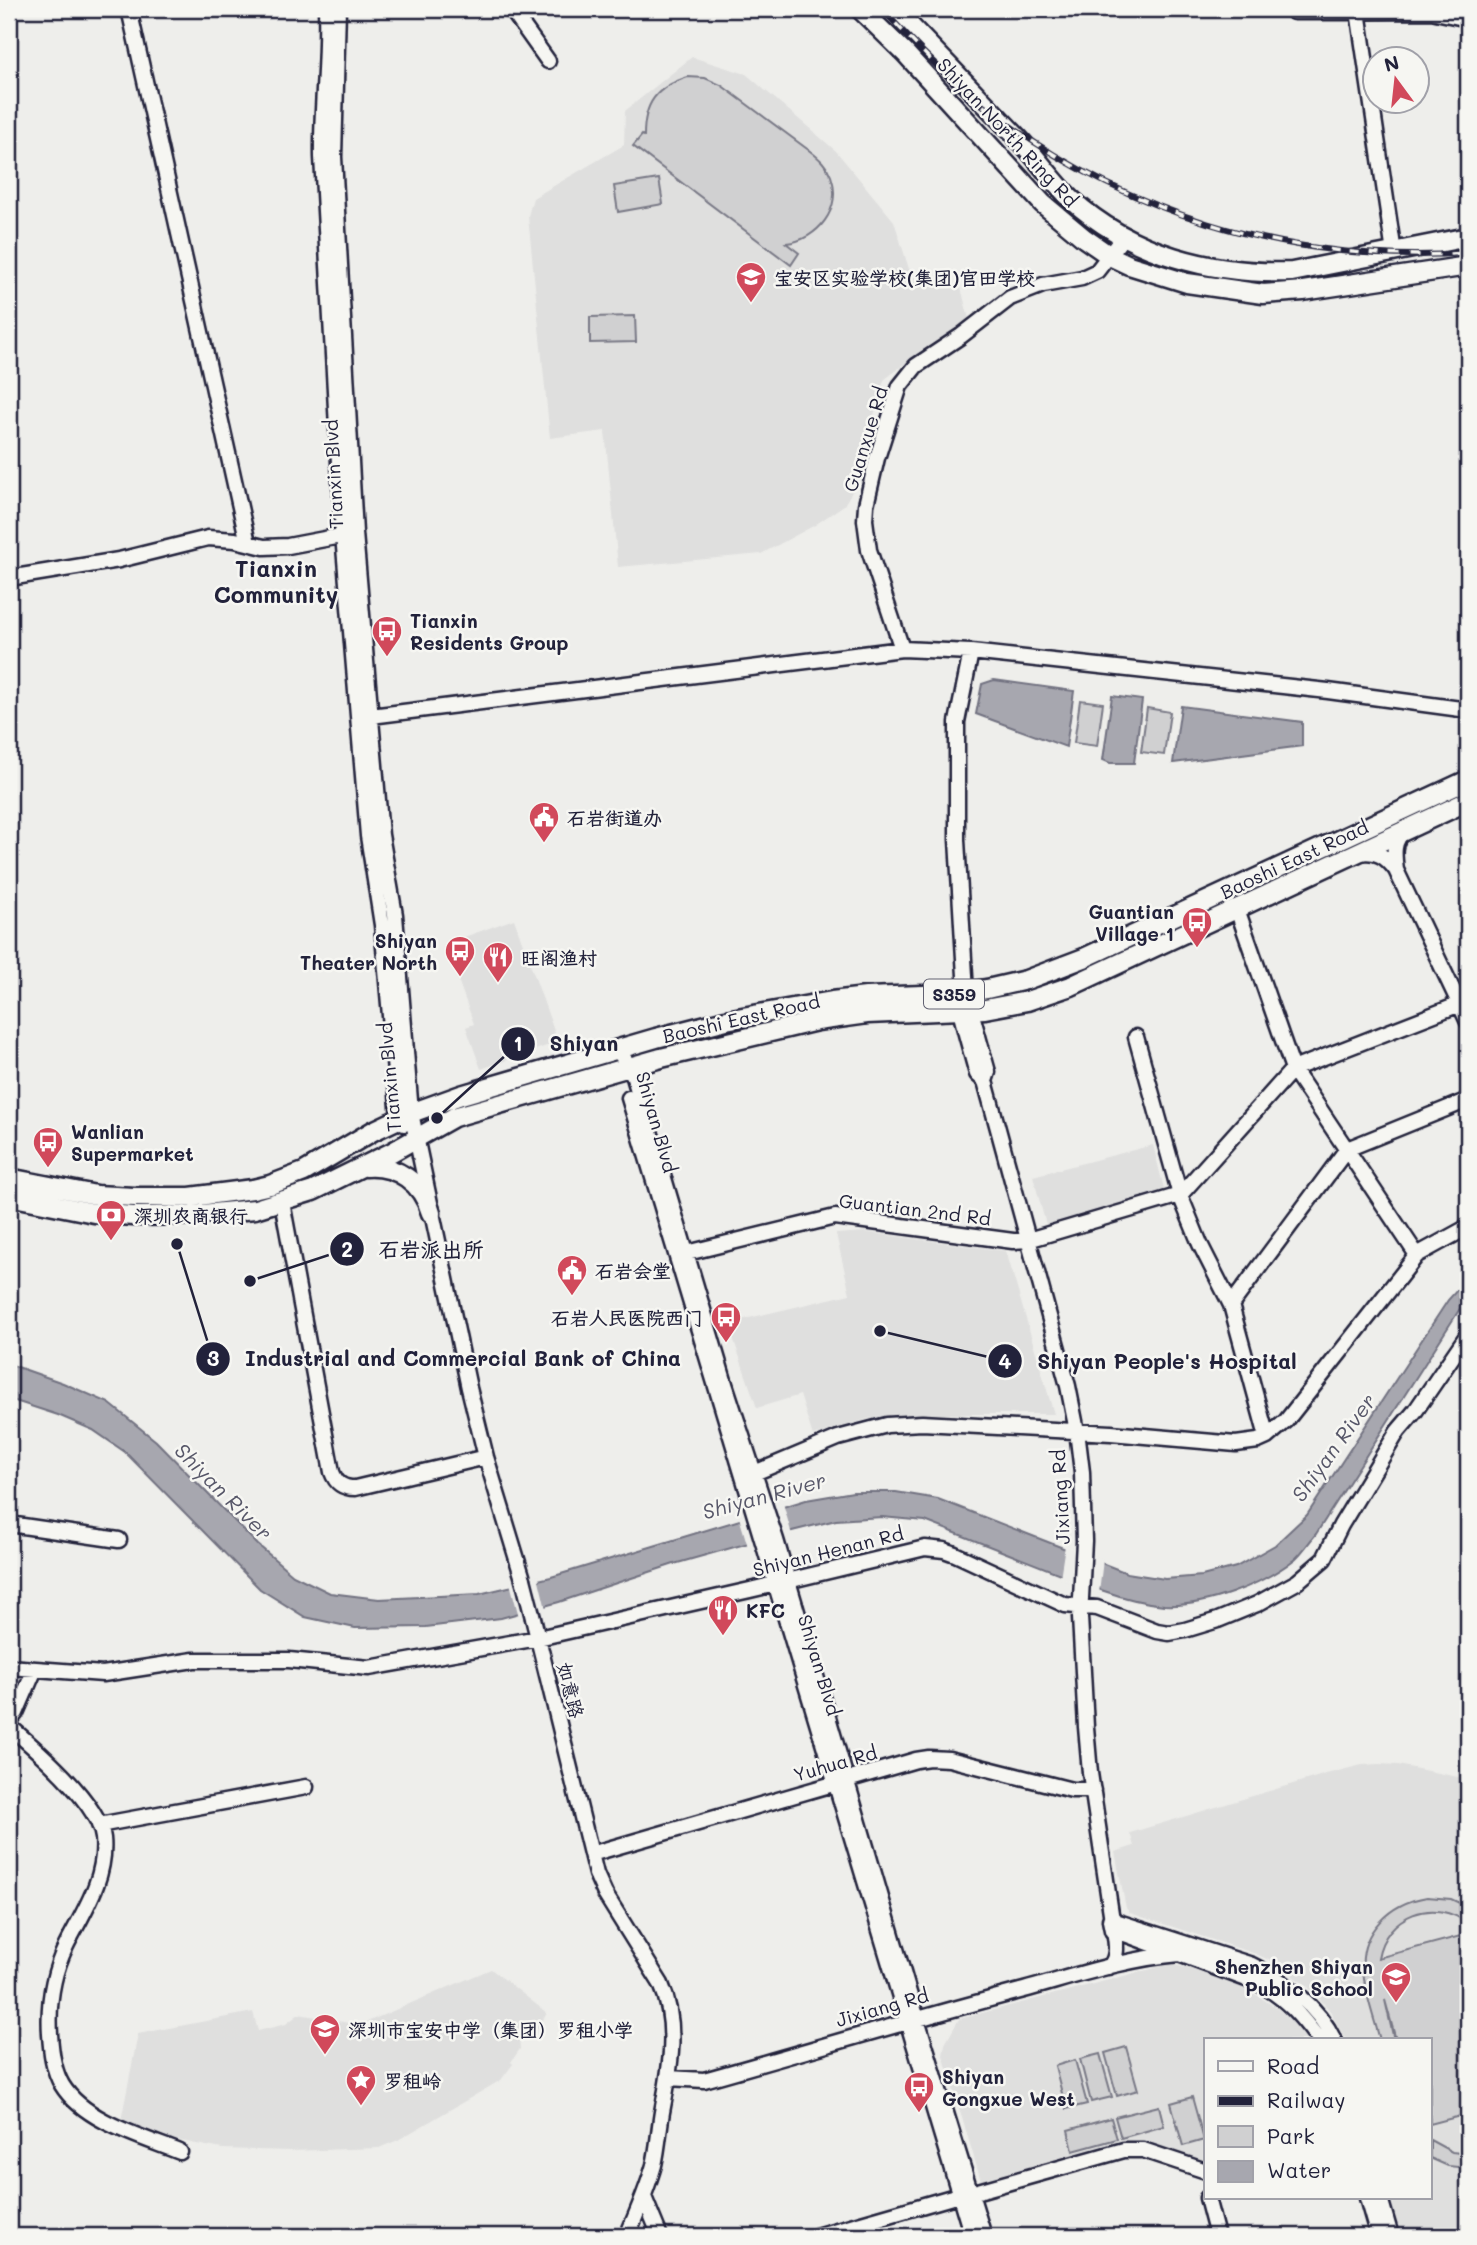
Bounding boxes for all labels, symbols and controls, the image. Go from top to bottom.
north arrow [1362,46,1432,116]
text: N [1381,49,1402,77]
street label: Shiyan North Ring Rd [932,52,1084,212]
school or university icon: 宝安区实验学校(集团)官田学校 [734,260,768,304]
place label: 宝安区实验学校(集团)官田学校 [774,265,1035,290]
street label: Guanxue Rd [837,383,893,495]
street label: Tianxin Blvd [318,419,348,529]
district label: Tianxin Community [214,553,338,609]
place label: Tianxin Residents Group [410,608,569,655]
bus stop icon: Tianxin Residents Group [370,614,404,658]
public building icon: 石岩街道办 [527,800,561,844]
place label: 石岩街道办 [567,805,662,830]
street label: Baoshi East Road [1216,814,1372,904]
place label: Guantian Village 1 [1088,899,1174,946]
bus stop icon: Guantian Village 1 [1180,905,1214,949]
place label: Shiyan Theater North [300,928,437,975]
bus stop icon: Shiyan Theater North [443,934,477,978]
restaurant icon: 旺阁渔村 [481,940,515,984]
place label: 旺阁渔村 [521,945,597,970]
road number: S359 [924,979,984,1009]
street label: Baoshi East Road [660,988,822,1048]
street label: Tianxin Blvd [372,1021,406,1133]
callout: Shiyan [501,1023,633,1065]
text: 1 [513,1029,523,1056]
text: Shiyan [550,1029,618,1057]
street label: Shiyan Blvd [631,1068,683,1176]
place label: Wanlian Supermarket [71,1119,194,1166]
bus stop icon: Wanlian Supermarket [31,1125,65,1169]
street label: Guantian 2nd Rd [838,1187,992,1231]
bank icon: 深圳农商银行 [94,1198,128,1242]
place label: 深圳农商银行 [134,1203,248,1228]
callout: 石岩派出所 [330,1228,498,1270]
text: 2 [341,1235,353,1262]
text: 石岩派出所 [379,1235,484,1262]
public building icon: 石岩会堂 [555,1253,589,1297]
place label: 石岩会堂 [595,1258,671,1283]
bus stop icon: 石岩人民医院西门 [709,1300,743,1344]
place label: 石岩人民医院西门 [551,1305,703,1330]
callout: Industrial and Commercial Bank of China [196,1338,695,1380]
callout: Shiyan People's Hospital [988,1340,1310,1382]
text: 3 [207,1344,219,1371]
text: Industrial and Commercial Bank of China [245,1344,681,1371]
text: 4 [998,1347,1012,1374]
text: Shiyan People's Hospital [1037,1347,1297,1375]
water label: Shiyan River [1285,1388,1381,1506]
water label: Shiyan River [170,1437,278,1545]
street label: Jixiang Rd [1045,1449,1075,1545]
water label: Shiyan River [699,1466,829,1524]
street label: Shiyan Henan Rd [750,1520,906,1582]
restaurant icon: KFC [706,1593,740,1637]
place label: KFC [746,1598,785,1623]
street label: Shiyan Blvd [793,1611,847,1719]
street label: 如意路 [552,1659,590,1721]
street label: Yuhua Rd [790,1739,880,1787]
place label: Shenzhen Shiyan Public School [1215,1954,1373,2001]
school or university icon: Shenzhen Shiyan Public School [1379,1960,1413,2004]
street label: Jixiang Rd [833,1982,931,2032]
school or university icon: 深圳市宝安中学（集团）罗租小学 [308,2012,342,2056]
place label: 深圳市宝安中学（集团）罗租小学 [348,2017,633,2042]
legend [1204,2038,1432,2200]
text: Road [1267,2052,1319,2079]
place icon: 罗租岭 [344,2063,378,2107]
place label: Shiyan Gongxue West [942,2064,1075,2111]
place label: 罗租岭 [384,2068,441,2093]
bus stop icon: Shiyan Gongxue West [902,2070,936,2114]
text: Railway [1267,2086,1346,2113]
text: Park [1267,2122,1315,2149]
text: Water [1267,2156,1331,2183]

